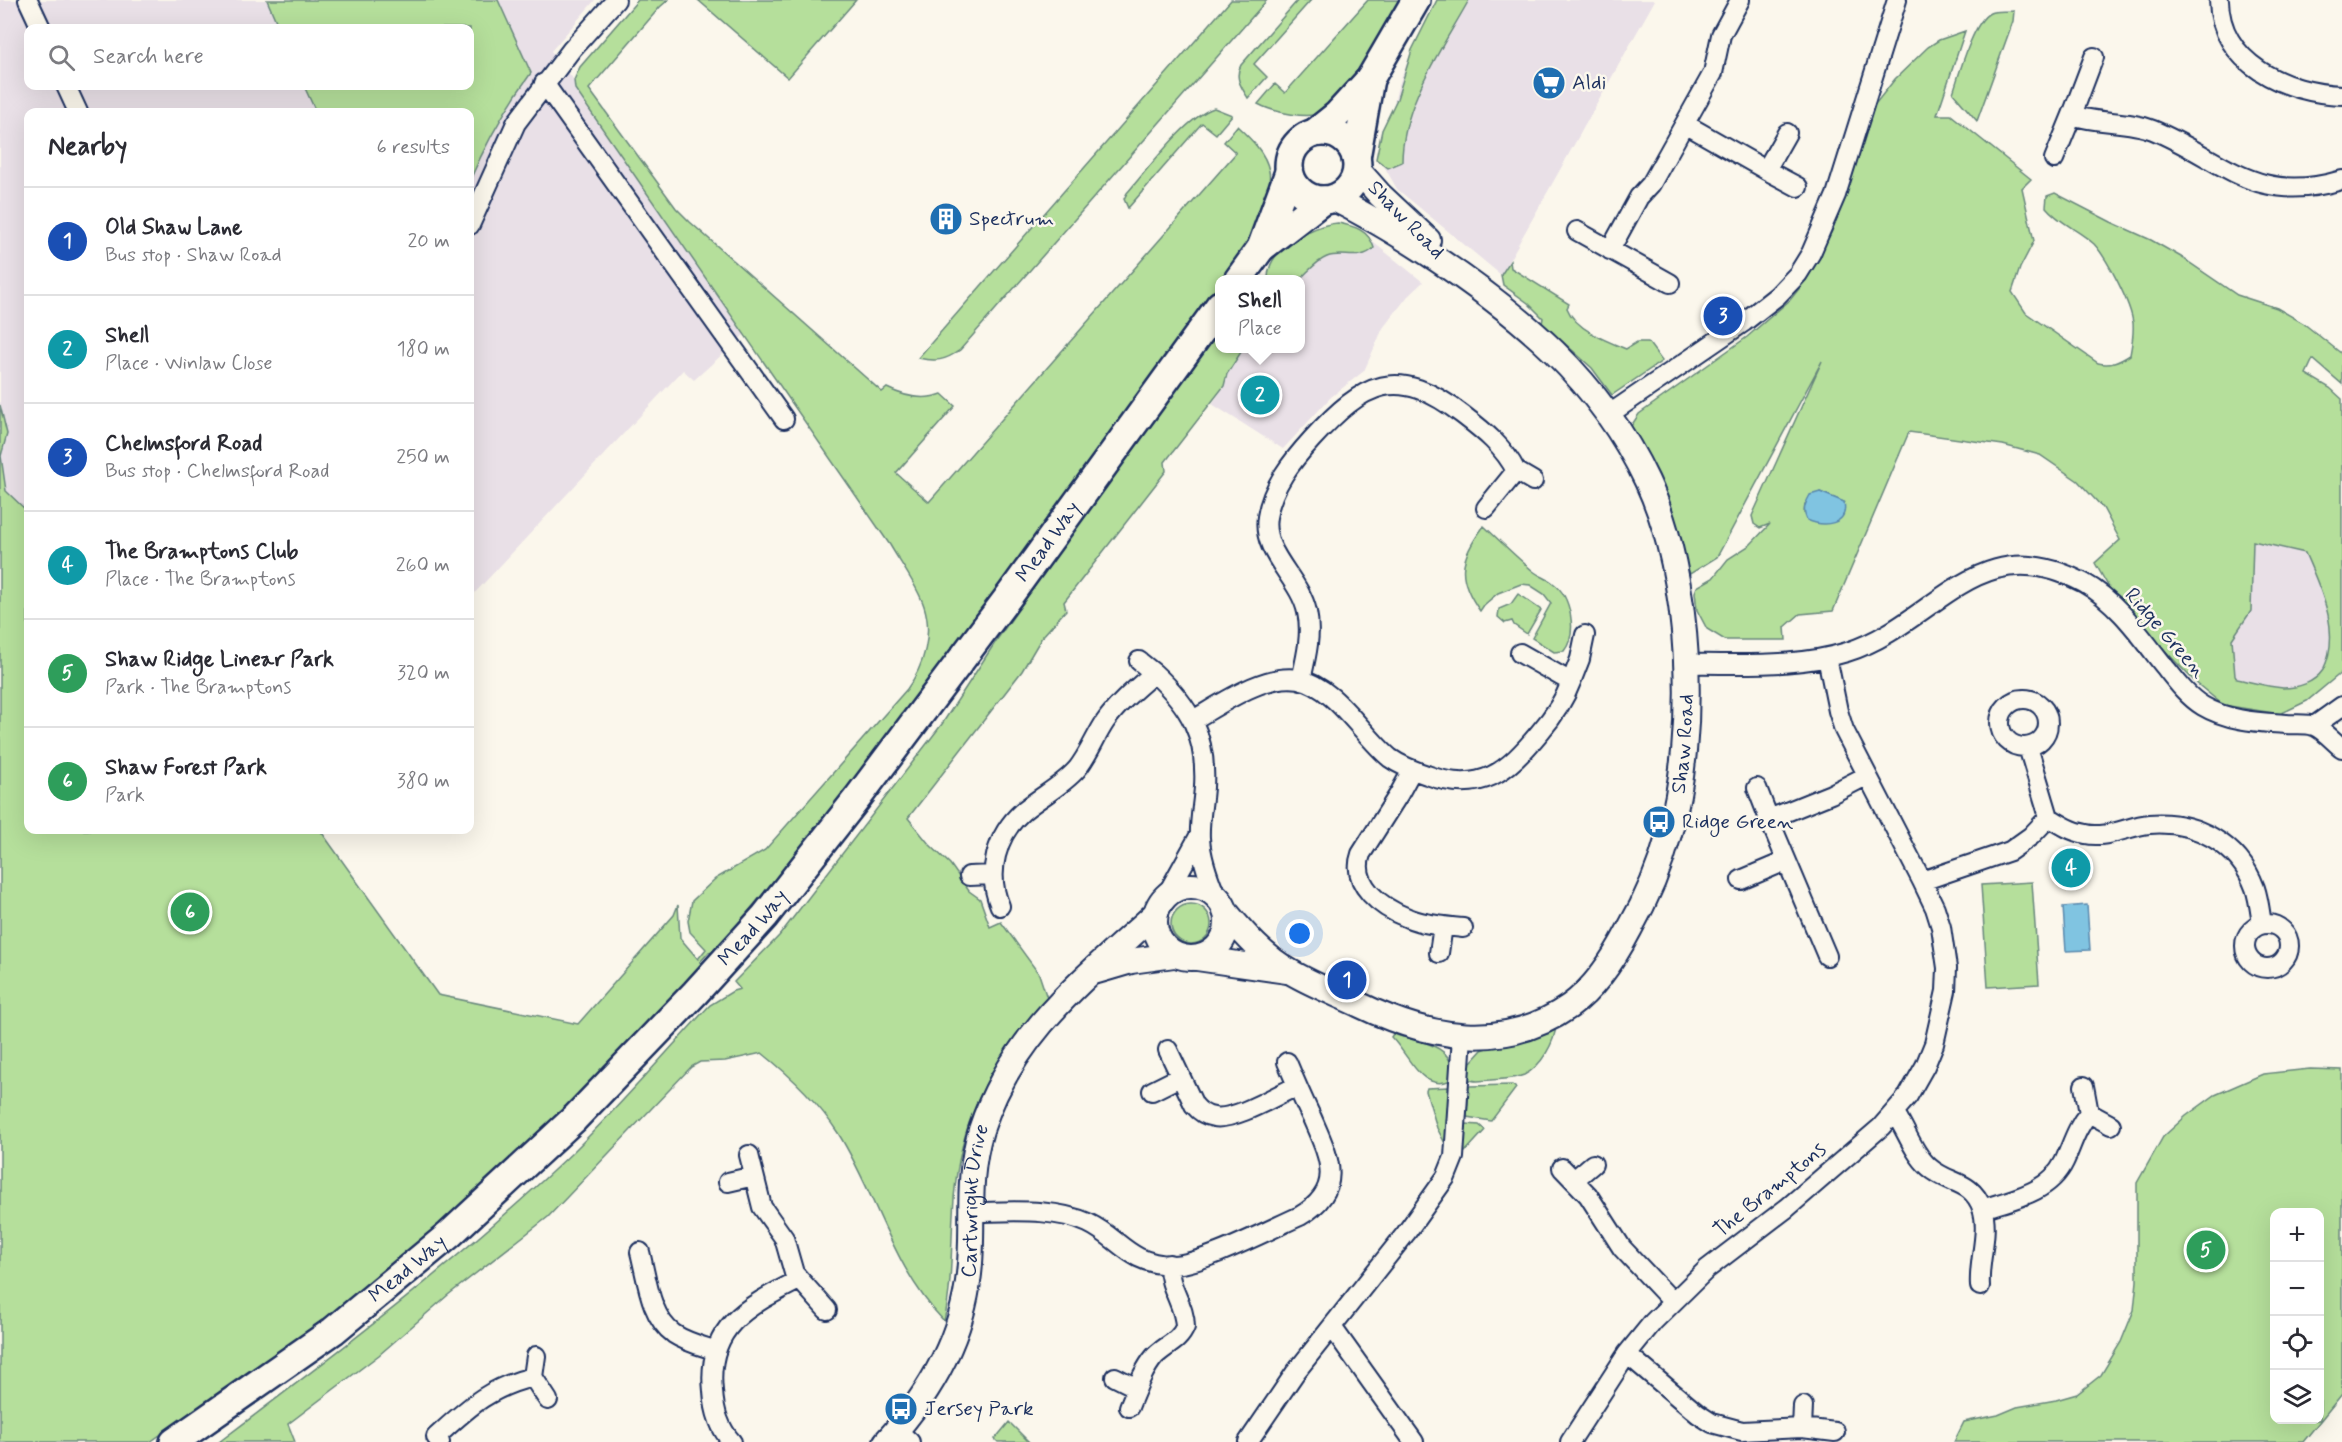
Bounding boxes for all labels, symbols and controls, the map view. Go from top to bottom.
search box [24,24,474,90]
icon: search [45,41,78,74]
text: Search here [93,43,204,71]
supermarket icon: Aldi [1531,65,1567,101]
place label: Aldi [1572,69,1606,97]
text: Nearby [48,130,127,164]
text: 6 results [377,134,450,161]
street label: Shaw Road [1361,174,1451,266]
building icon: Spectrum [928,201,964,237]
place label: Spectrum [969,205,1054,233]
text: Old Shaw Lane [105,214,242,242]
text: 1 [63,228,72,255]
text: 20 m [407,228,450,255]
text: Bus stop · Shaw Road [105,242,281,269]
popup [1215,275,1305,353]
text: Shell [1238,287,1282,315]
pin: 3 [1704,294,1742,338]
text: Place [1238,315,1282,342]
text: Shell [105,322,149,350]
text: 2 [63,336,72,363]
text: 180 m [397,336,450,363]
text: Place · Winlaw Close [105,350,273,377]
pin: 2 [1240,372,1280,418]
text: Chelmsford Road [105,430,262,458]
text: 3 [63,444,72,471]
text: 250 m [396,444,450,471]
text: Bus stop · Chelmsford Road [105,458,330,485]
street label: Mead Way [1009,496,1087,588]
text: The Bramptons Club [105,538,298,566]
text: 4 [62,552,73,579]
text: 260 m [396,552,450,579]
text: Place · The Bramptons [105,566,296,593]
street label: Ridge Green [2117,582,2212,685]
text: Shaw Ridge Linear Park [105,646,334,674]
text: 5 [62,660,74,687]
text: 320 m [397,660,450,687]
text: Park · The Bramptons [105,674,291,701]
street label: Shaw Road [1665,694,1701,796]
text: Shaw Forest Park [105,754,267,782]
text: 6 [62,768,73,795]
text: 380 m [397,768,450,795]
text: Park [105,782,145,809]
bus stop icon: Ridge Green [1641,804,1677,840]
place label: Ridge Green [1682,808,1794,837]
pin: 4 [2052,846,2090,890]
street label: Mead Way [712,884,795,973]
pin: 6 [170,890,210,934]
your location [1285,919,1314,948]
pin: 1 [1328,958,1366,1002]
street label: Cartwright Drive [955,1120,996,1279]
street label: The Bramptons [1708,1136,1832,1244]
map controls [2270,1208,2324,1424]
button: + [2270,1208,2324,1262]
street label: Mead Way [363,1228,453,1310]
pin: 5 [2186,1228,2226,1272]
button: − [2270,1262,2324,1316]
button: locate [2270,1316,2324,1370]
button: layers [2270,1370,2324,1424]
bus stop icon: Jersey Park [883,1391,919,1427]
place label: Jersey Park [924,1395,1034,1423]

